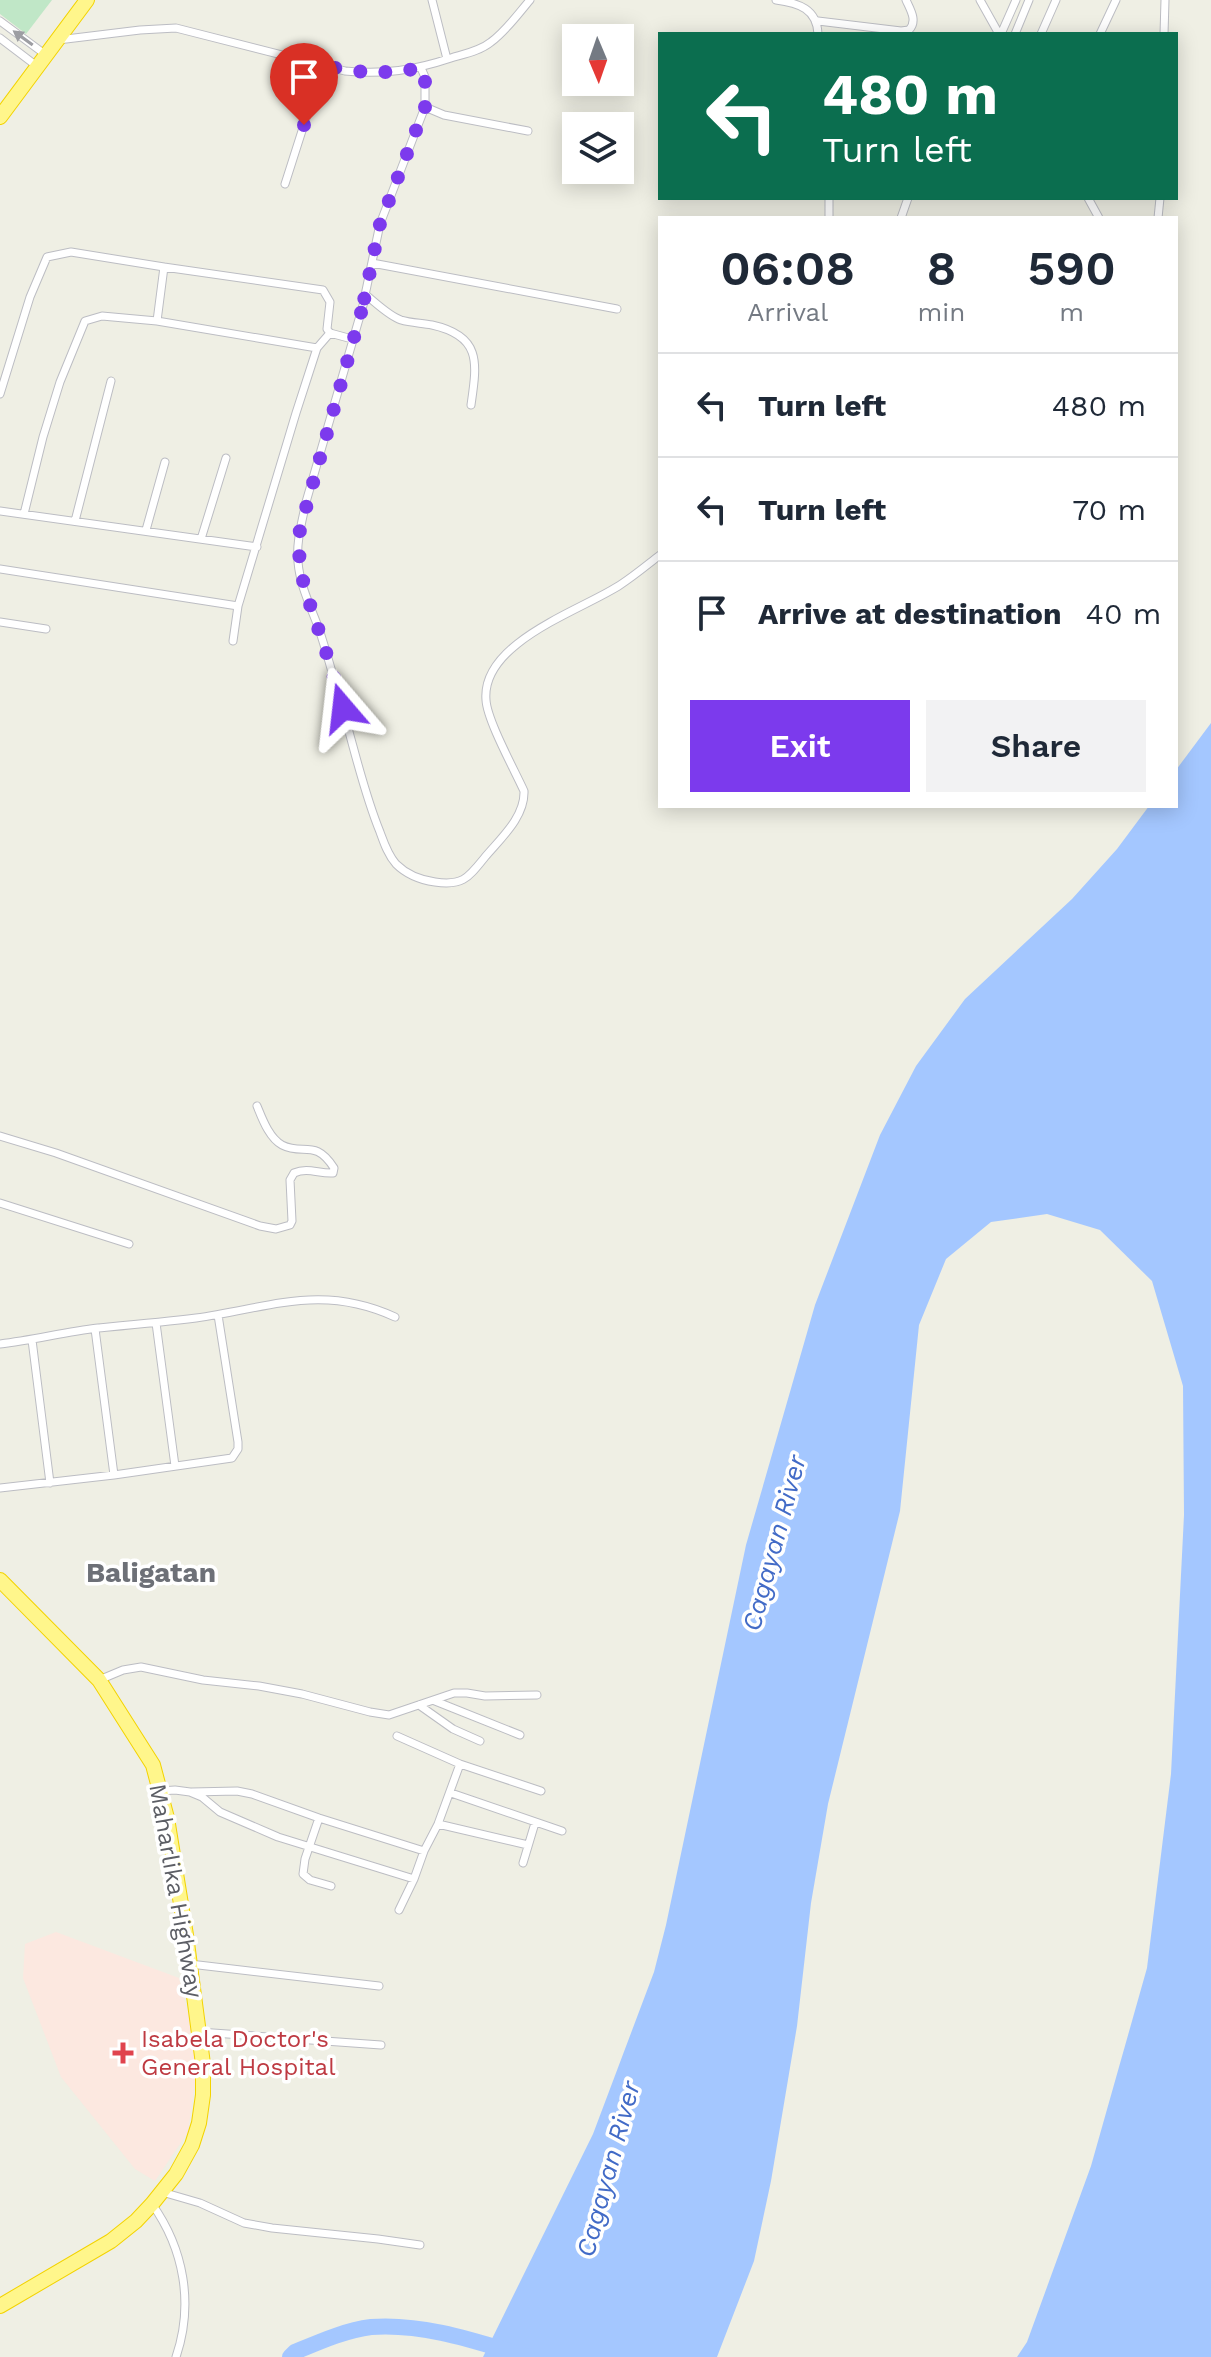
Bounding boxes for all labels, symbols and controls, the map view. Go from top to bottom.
north arrow [562,24,634,96]
map controls [562,24,634,184]
one-way arrow [13,31,33,47]
pin [270,43,338,125]
icon: arrive [282,55,326,99]
text: 480 m [822,62,998,128]
icon: left [690,64,794,168]
button: layers [562,112,634,184]
text: Turn left [822,129,972,171]
text: 06:08 [720,240,855,297]
text: 8 [926,240,956,297]
text: 590 [1028,240,1116,297]
text: Arrival [747,297,828,327]
text: min [917,297,965,327]
text: m [1059,297,1084,327]
icon: left [690,383,734,427]
text: Turn left [758,388,886,423]
text: 480 m [1052,388,1146,423]
icon: left [690,487,734,531]
text: Turn left [758,492,886,527]
text: 70 m [1072,492,1146,527]
icon: arrive [690,591,734,635]
text: Arrive at destination [758,596,1062,631]
text: 40 m [1086,596,1161,631]
position arrow [301,666,385,750]
button: Exit [690,700,910,792]
button: Share [926,700,1146,792]
water label: Cagayan River [736,1451,812,1634]
district label: Baligatan [86,1556,216,1589]
street label: Maharlika Highway [143,1782,209,2001]
place label: Isabela Doctor's General Hospital [141,2025,336,2081]
marker: Isabela Doctor's General Hospital [112,2042,134,2064]
water label: Cagayan River [570,2077,646,2260]

